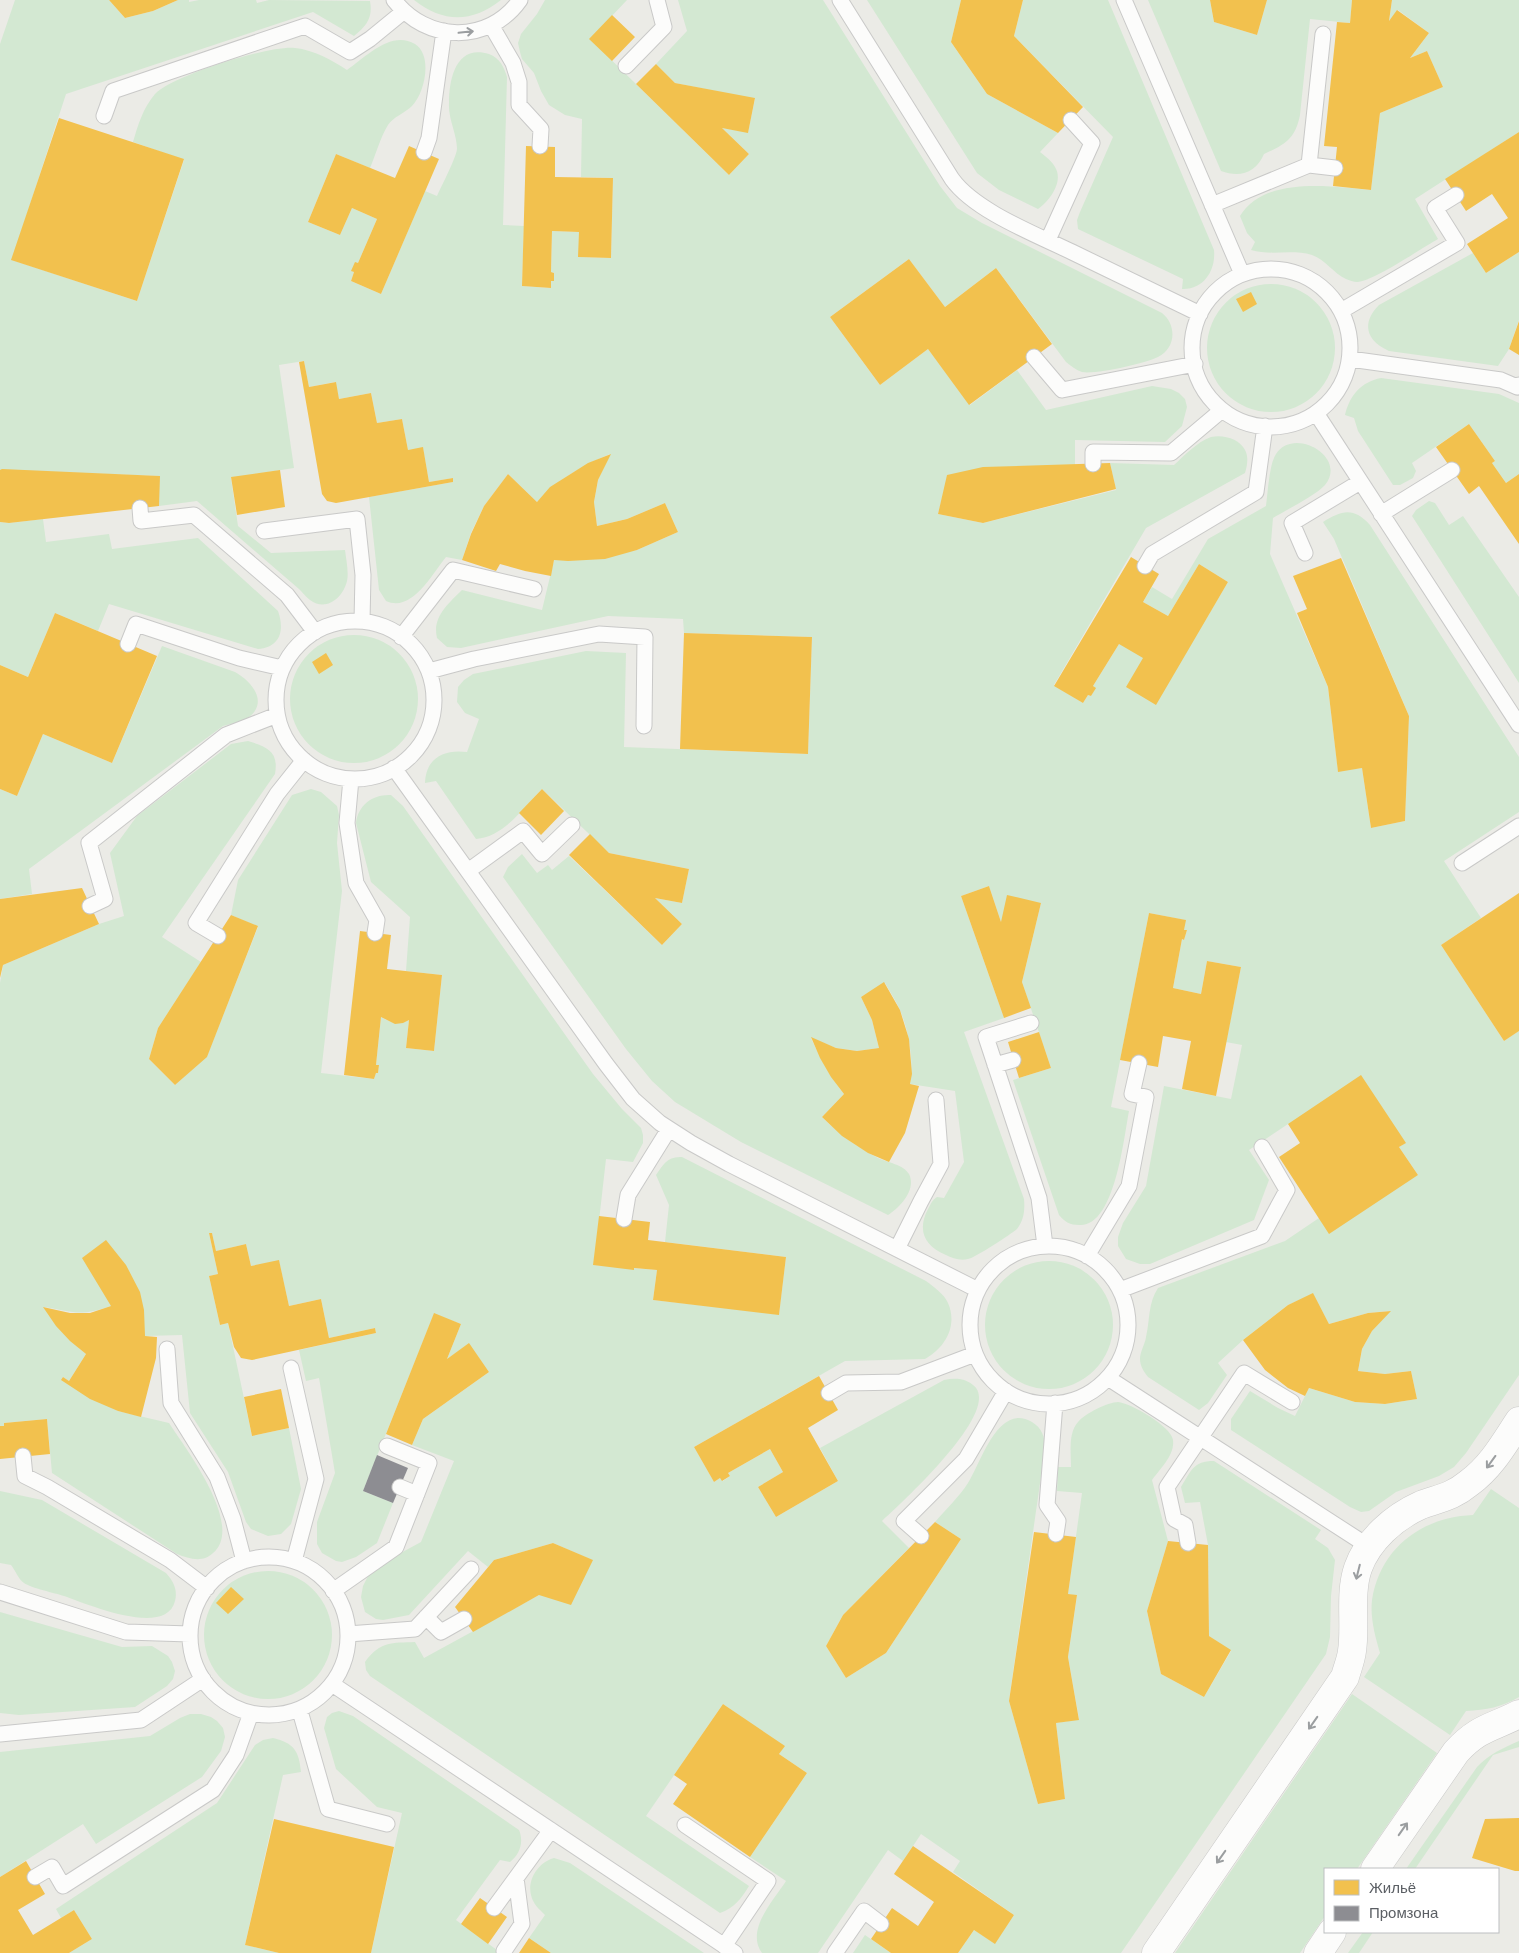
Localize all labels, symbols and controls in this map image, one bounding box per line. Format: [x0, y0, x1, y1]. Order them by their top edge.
one-way arrow [458, 27, 474, 37]
one-way arrow [1486, 1454, 1496, 1468]
one-way arrow [1353, 1564, 1362, 1580]
one-way arrow [1308, 1716, 1318, 1730]
one-way arrow [1398, 1822, 1408, 1836]
one-way arrow [1216, 1850, 1226, 1864]
legend [1324, 1868, 1499, 1933]
text: Жильё [1369, 1878, 1416, 1898]
text: Промзона [1369, 1903, 1439, 1923]

